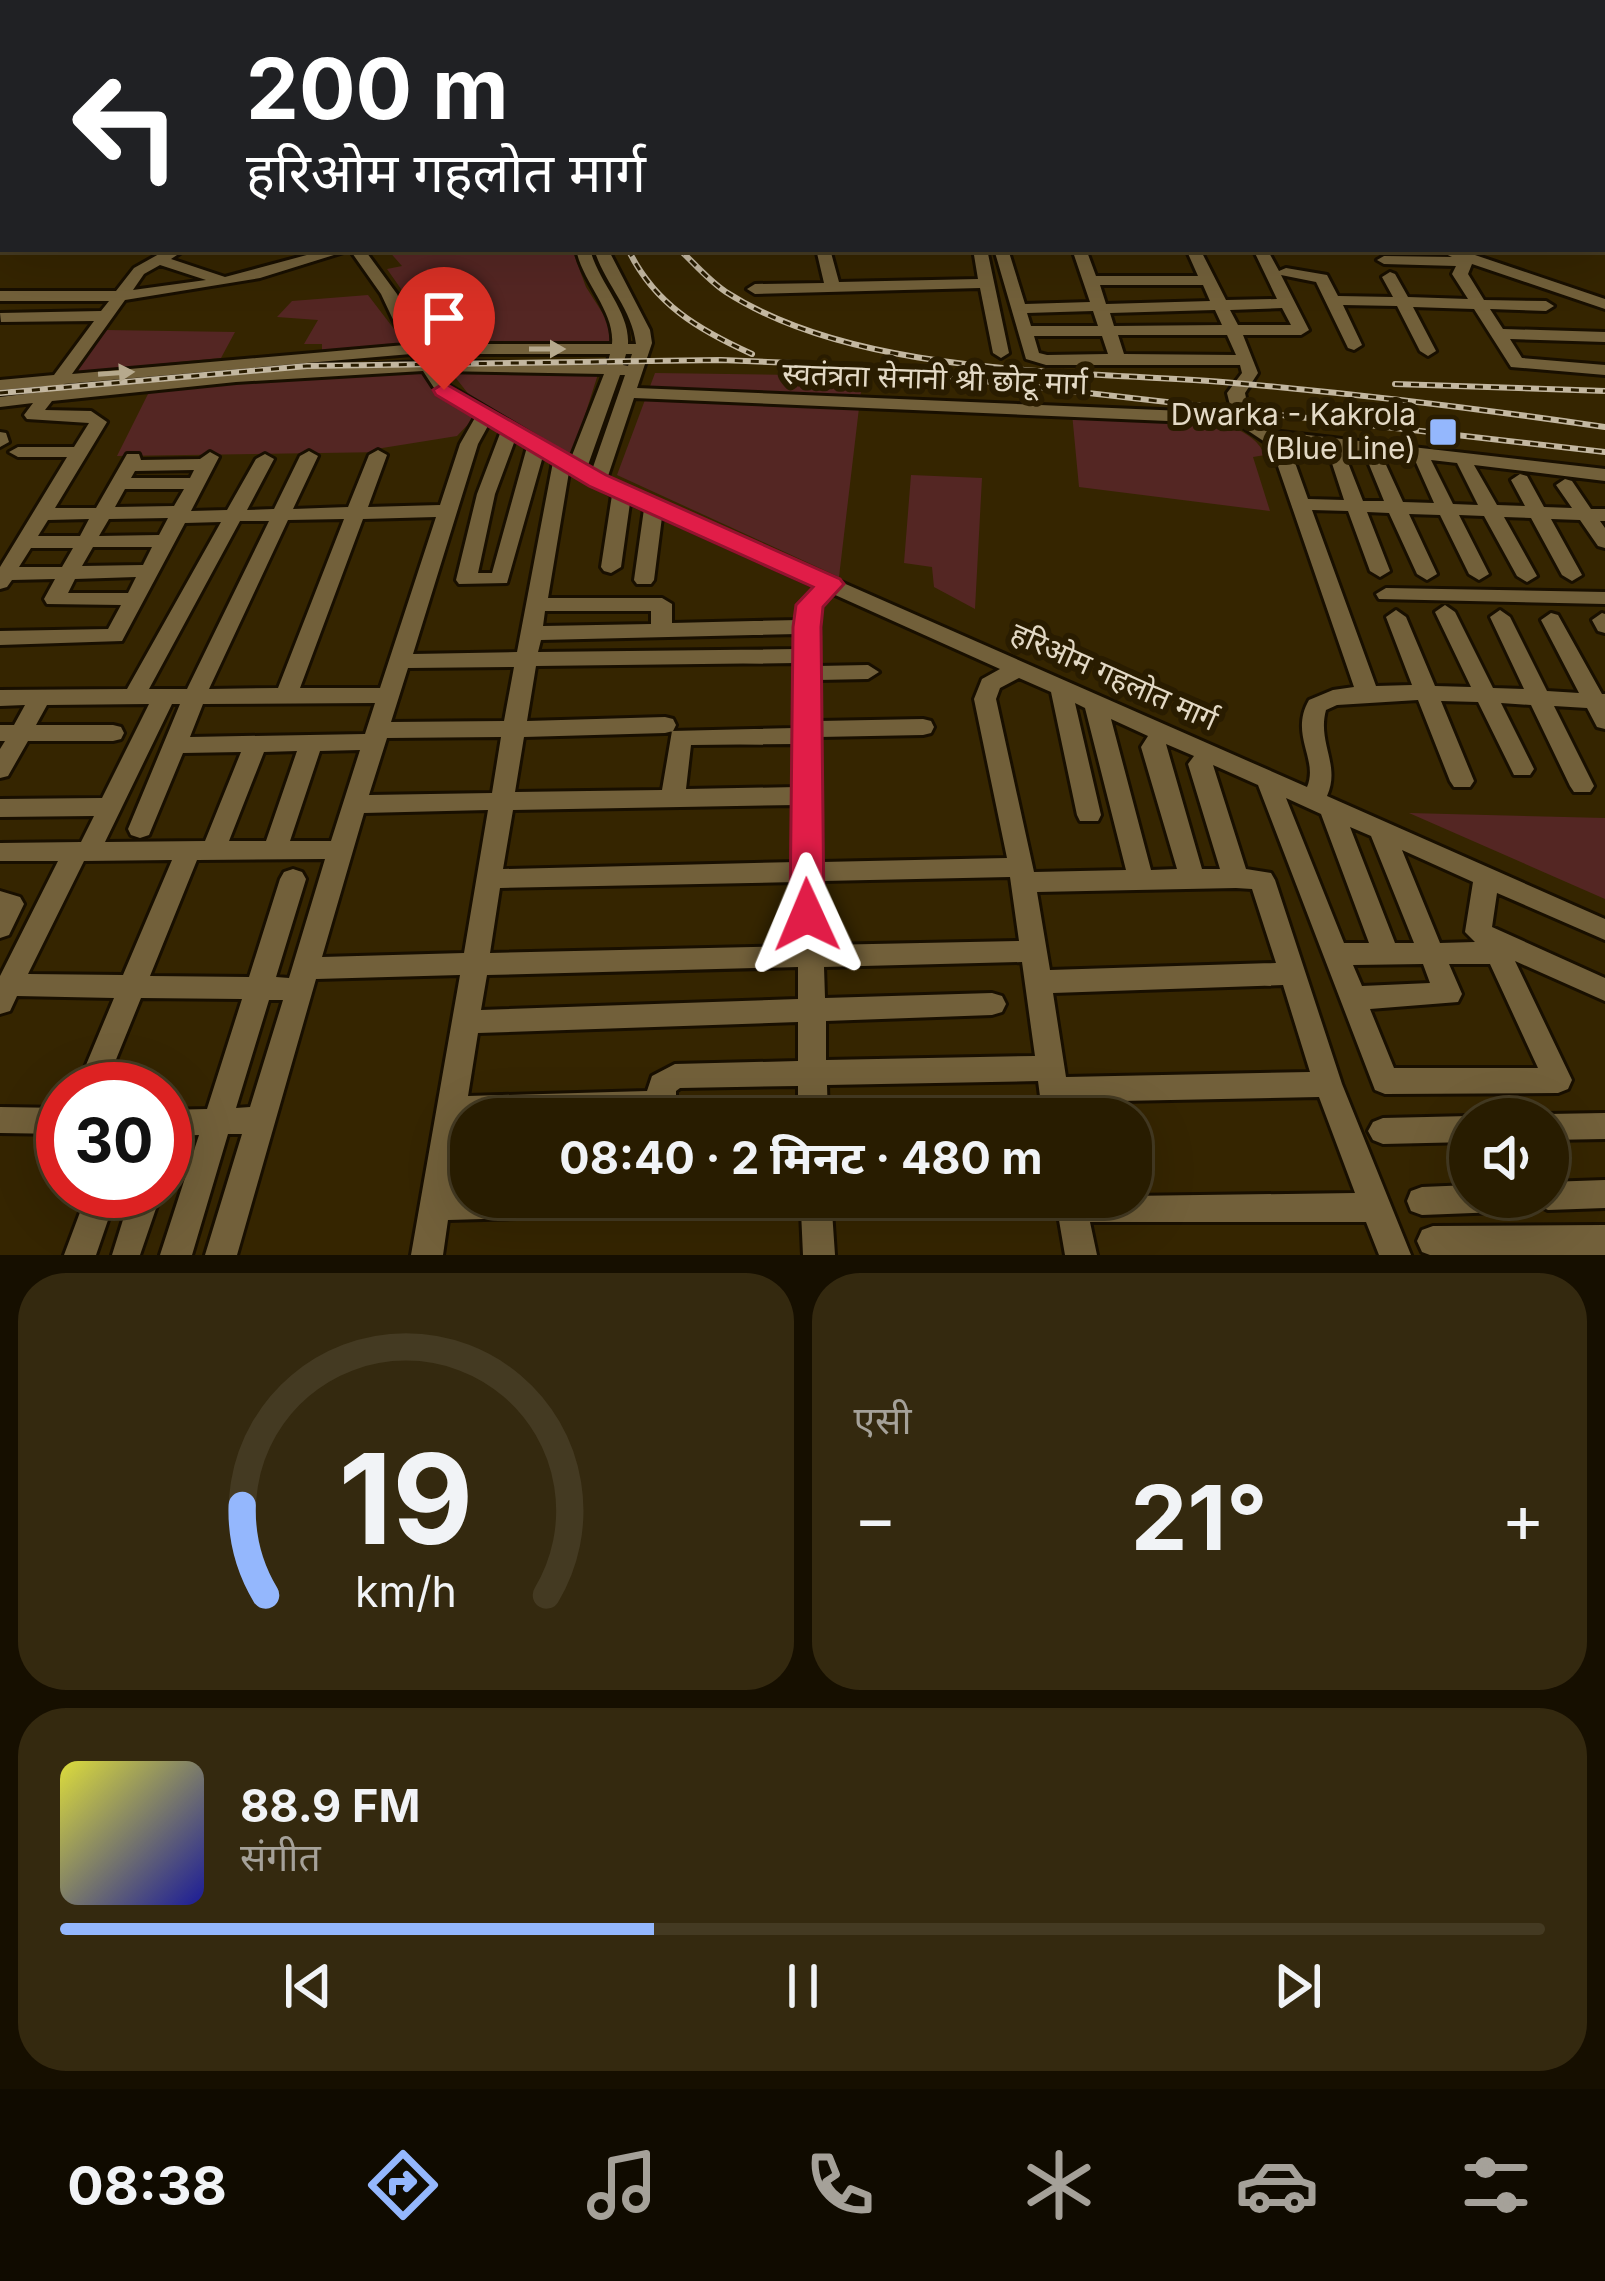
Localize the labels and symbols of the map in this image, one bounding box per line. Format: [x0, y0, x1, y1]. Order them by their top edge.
pin [393, 267, 495, 390]
one-way arrow [529, 339, 567, 359]
street label: स्वतंत्रता सेनानी श्री छोटू मार्ग [782, 355, 1089, 403]
one-way arrow [98, 363, 135, 382]
place label: Dwarka - Kakrola (Blue Line) [1171, 396, 1416, 466]
marker: Dwarka - Kakrola (Blue Line) [1427, 416, 1459, 448]
street label: हरिओम गहलोत मार्ग [1006, 614, 1224, 738]
position arrow [744, 852, 870, 978]
speed limit sign: 30 [36, 1062, 192, 1218]

